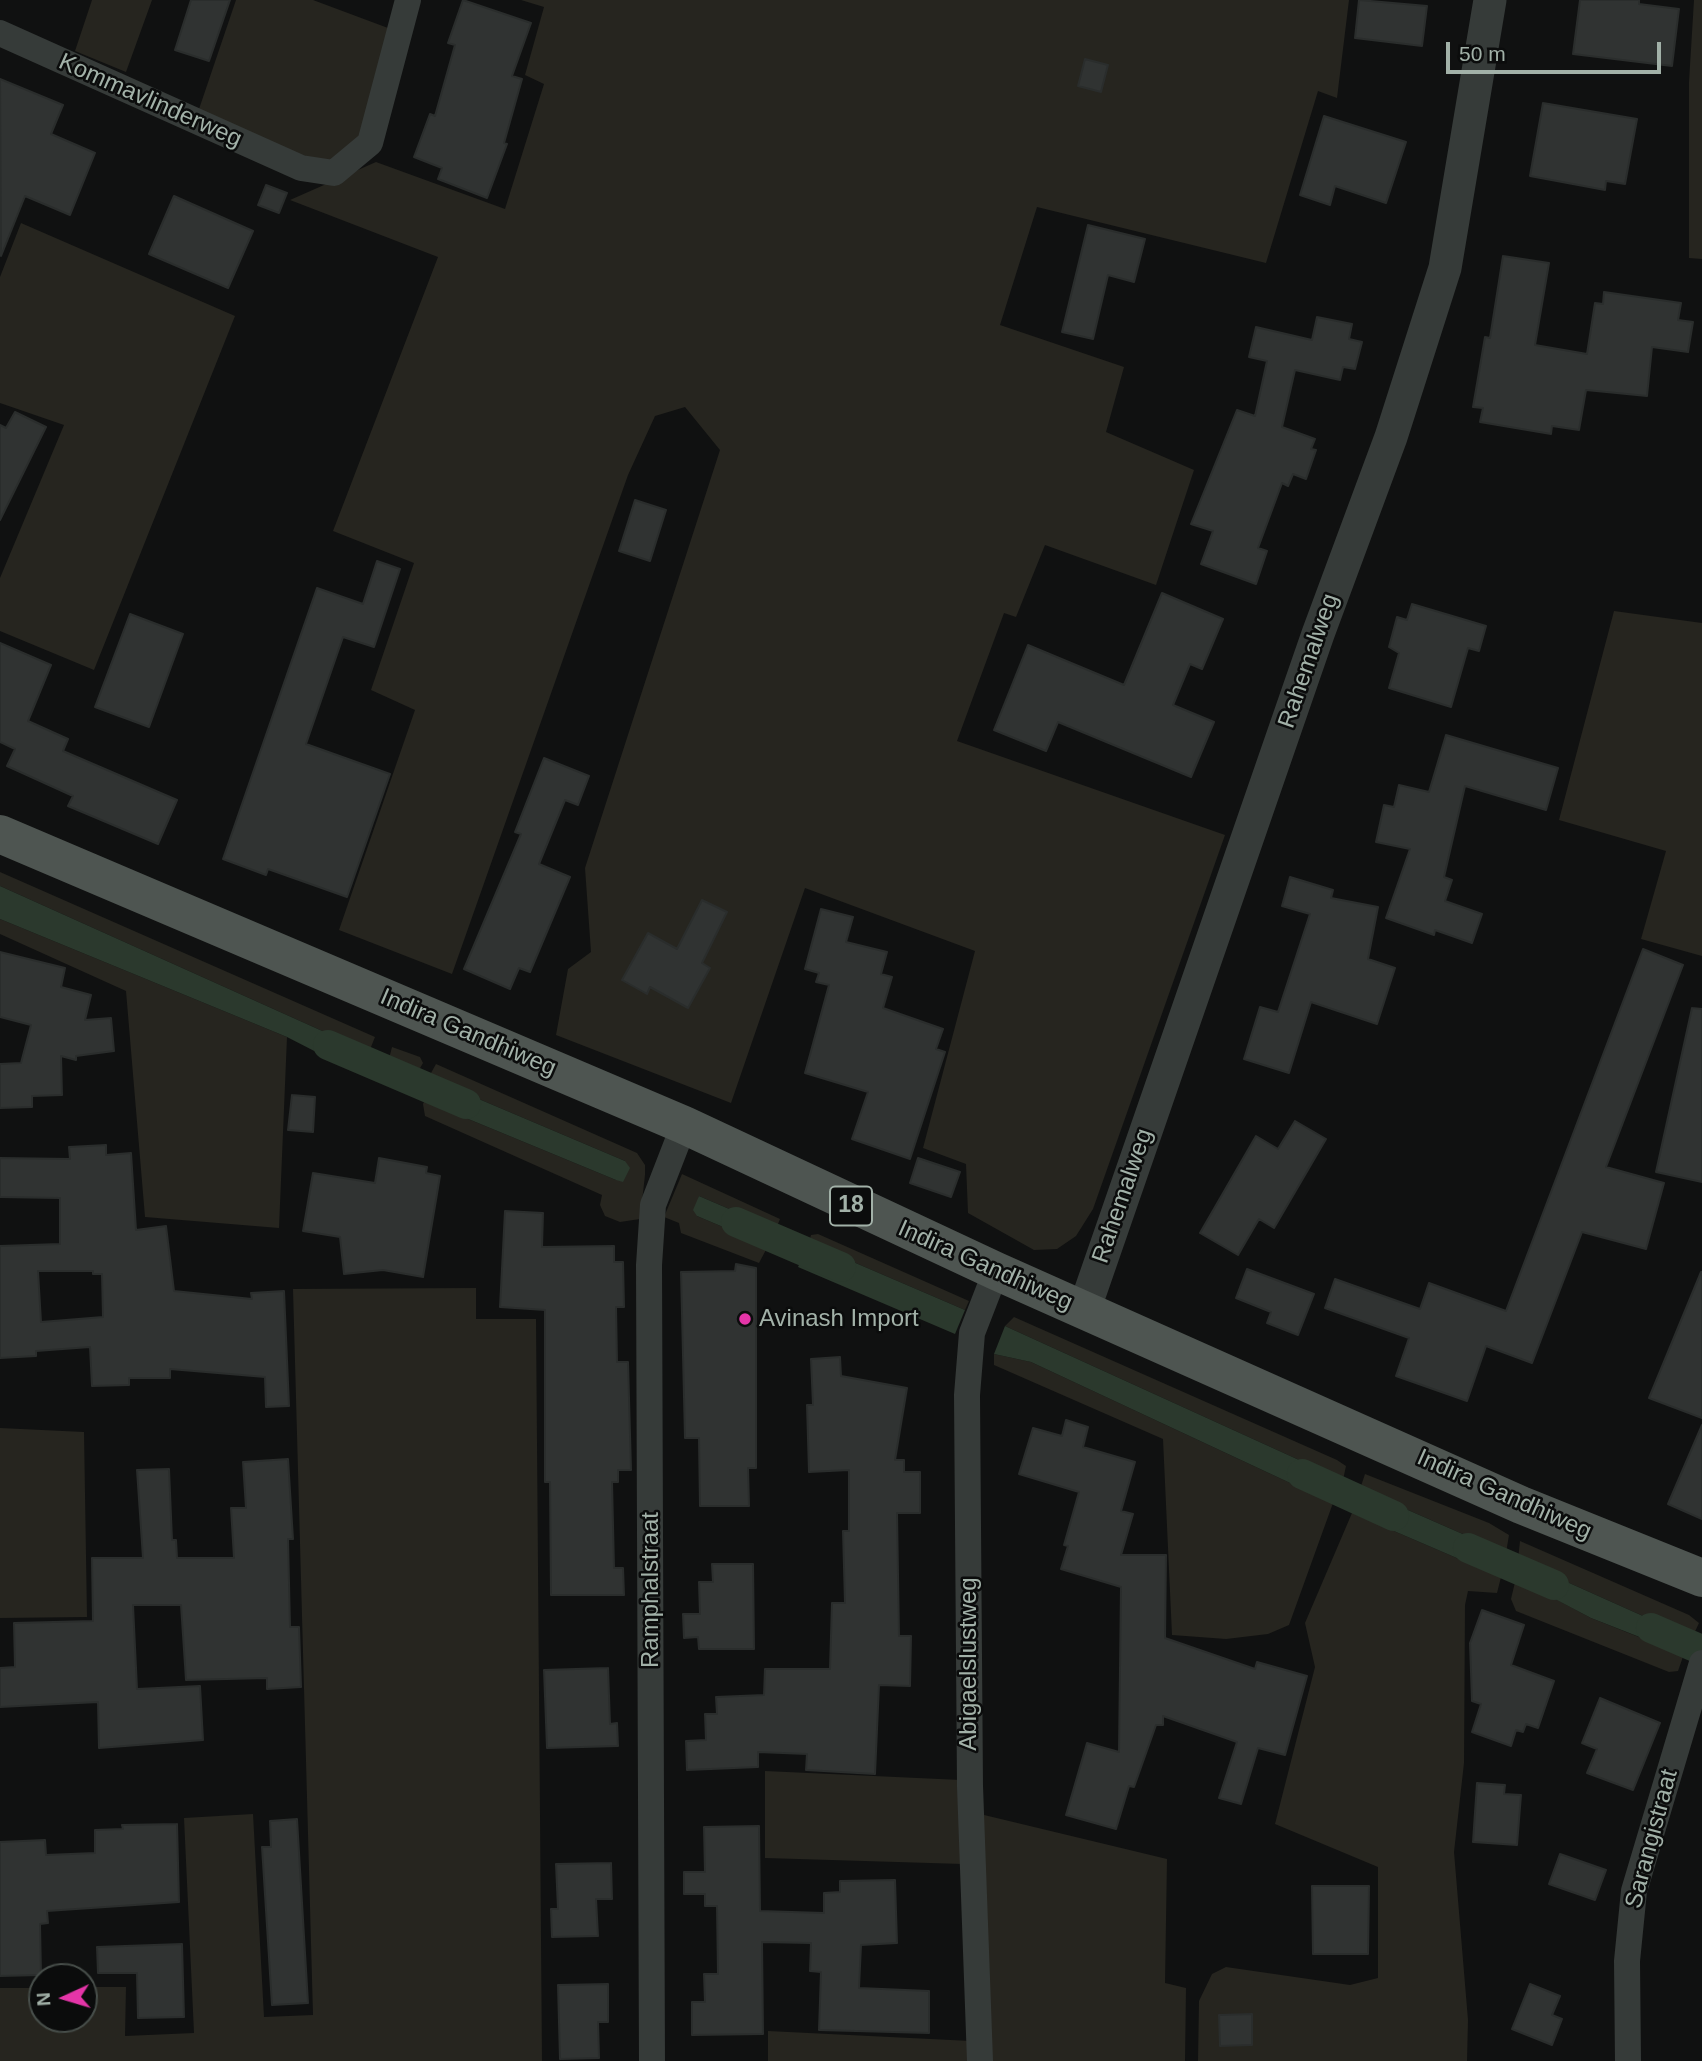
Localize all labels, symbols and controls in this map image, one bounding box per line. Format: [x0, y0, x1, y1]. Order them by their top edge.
scale bar [1450, 28, 1665, 72]
text: 50 m [1459, 42, 1506, 65]
street label: Kommavlinderweg [54, 48, 246, 154]
street label: Rahemalweg [1273, 590, 1345, 732]
street label: Indira Gandhiweg [376, 983, 560, 1083]
street label: Rahemalweg [1087, 1125, 1159, 1267]
road number: 18 [830, 1186, 872, 1226]
street label: Indira Gandhiweg [893, 1215, 1077, 1317]
place label: Avinash Import [759, 1305, 919, 1333]
marker: Avinash Import [737, 1311, 753, 1327]
street label: Indira Gandhiweg [1412, 1444, 1596, 1546]
street label: Ramphalstraat [637, 1512, 665, 1668]
street label: Abigaelslustweg [955, 1577, 983, 1751]
street label: Sarangistraat [1620, 1766, 1684, 1912]
north arrow [28, 1963, 98, 2033]
text: N [33, 1992, 55, 2007]

